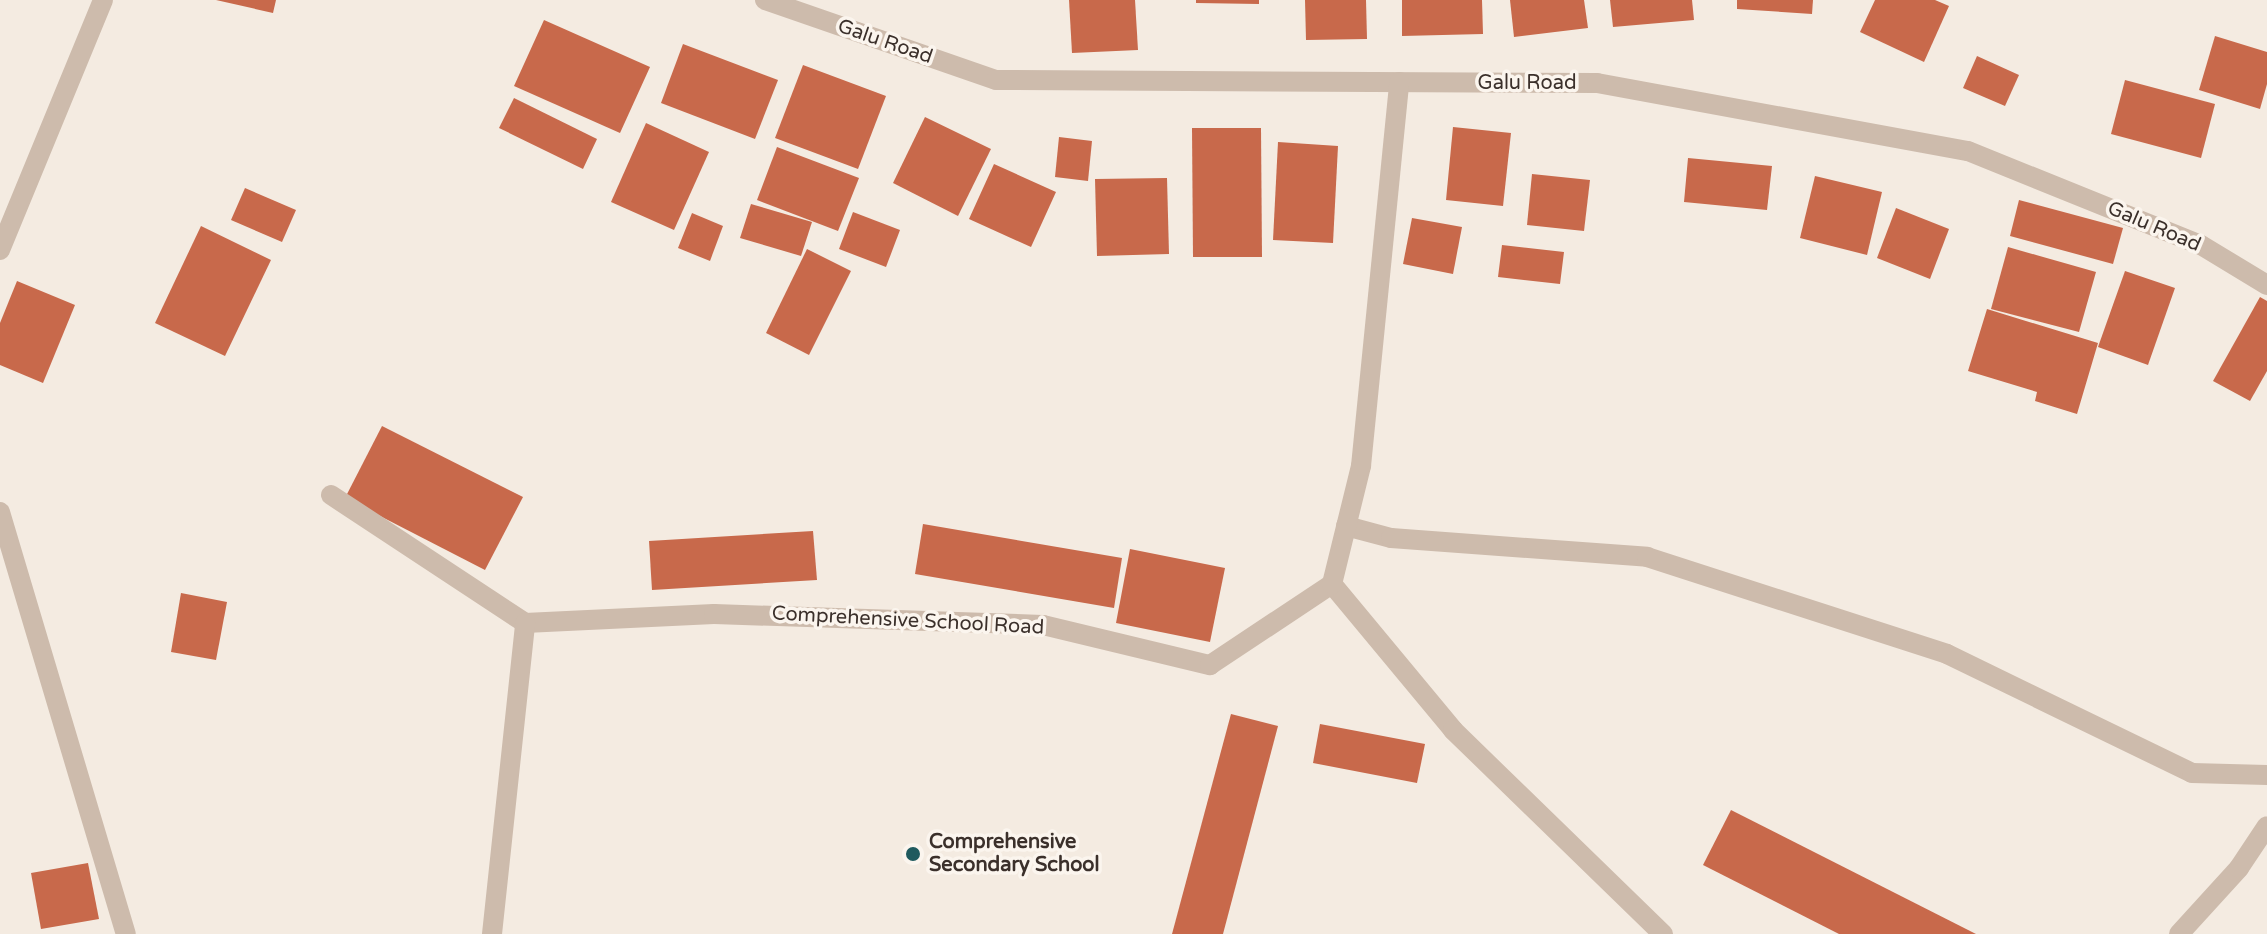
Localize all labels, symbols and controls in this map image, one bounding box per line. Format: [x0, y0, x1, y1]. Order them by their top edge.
street label: Galu Road [834, 15, 936, 69]
street label: Galu Road [1478, 71, 1576, 95]
street label: Galu Road [2104, 197, 2204, 257]
street label: Comprehensive School Road [771, 602, 1045, 640]
place label: Comprehensive Secondary School [929, 830, 1099, 877]
marker: Comprehensive Secondary School [904, 845, 922, 863]

